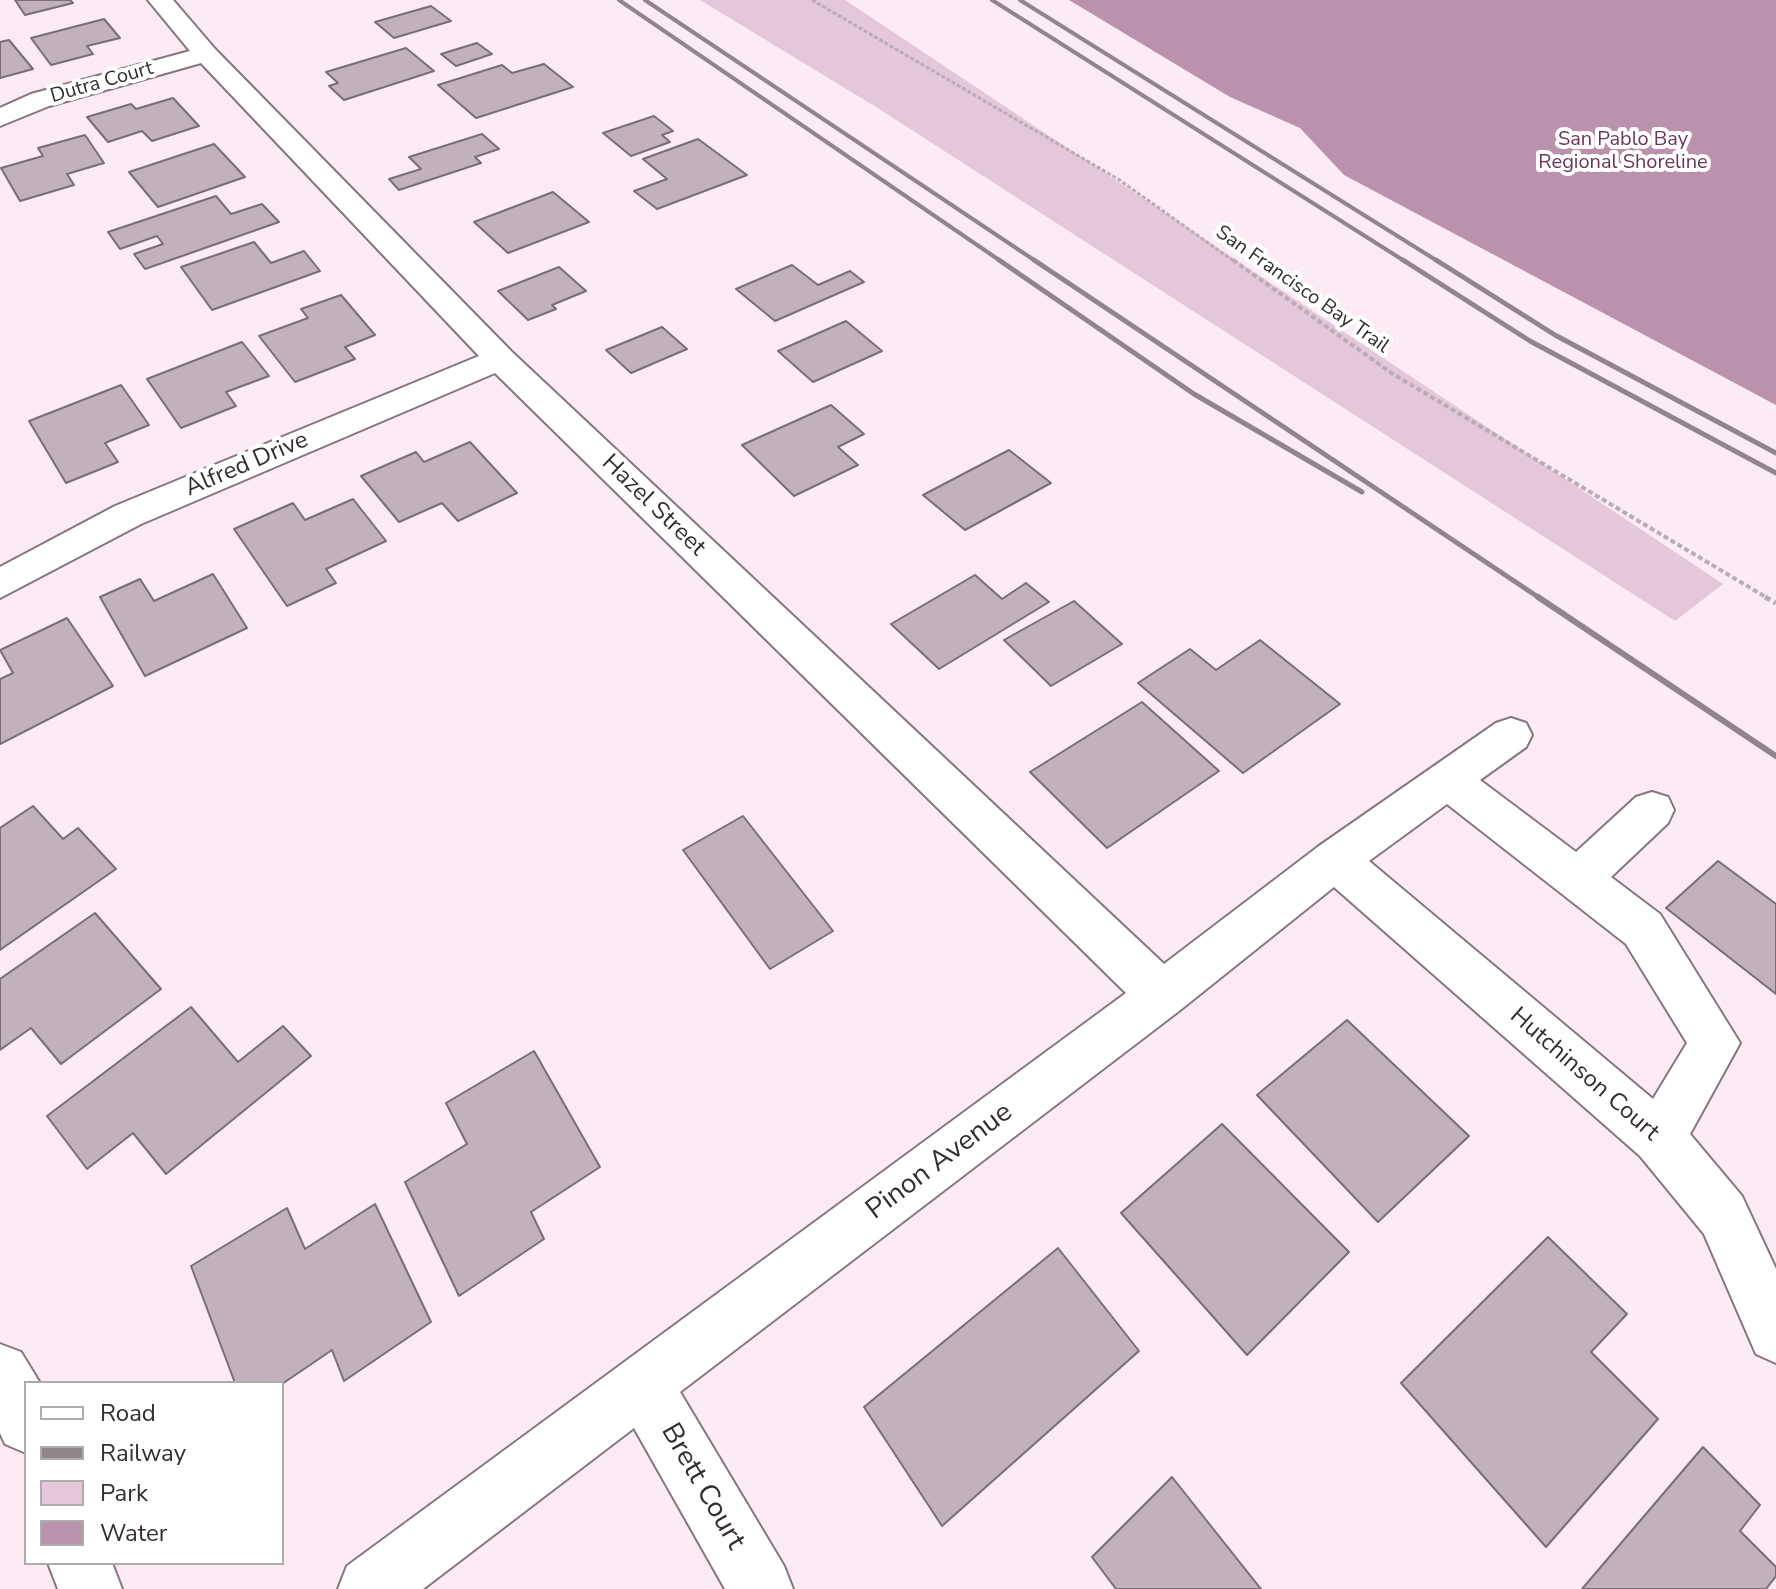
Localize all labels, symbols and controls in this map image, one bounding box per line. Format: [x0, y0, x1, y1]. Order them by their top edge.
street label: Dutra Court [48, 57, 156, 109]
park label: San Pablo Bay Regional Shoreline [1538, 128, 1708, 175]
street label: San Francisco Bay Trail [1211, 221, 1393, 359]
street label: Alfred Drive [181, 426, 313, 504]
street label: Hazel Street [595, 449, 711, 563]
street label: Hutchinson Court [1503, 1002, 1665, 1148]
street label: Pinon Avenue [860, 1096, 1020, 1228]
legend [24, 1381, 284, 1565]
text: Road [100, 1397, 156, 1429]
street label: Brett Court [653, 1418, 751, 1556]
text: Railway [100, 1437, 186, 1469]
text: Park [100, 1477, 148, 1509]
text: Water [100, 1517, 167, 1549]

